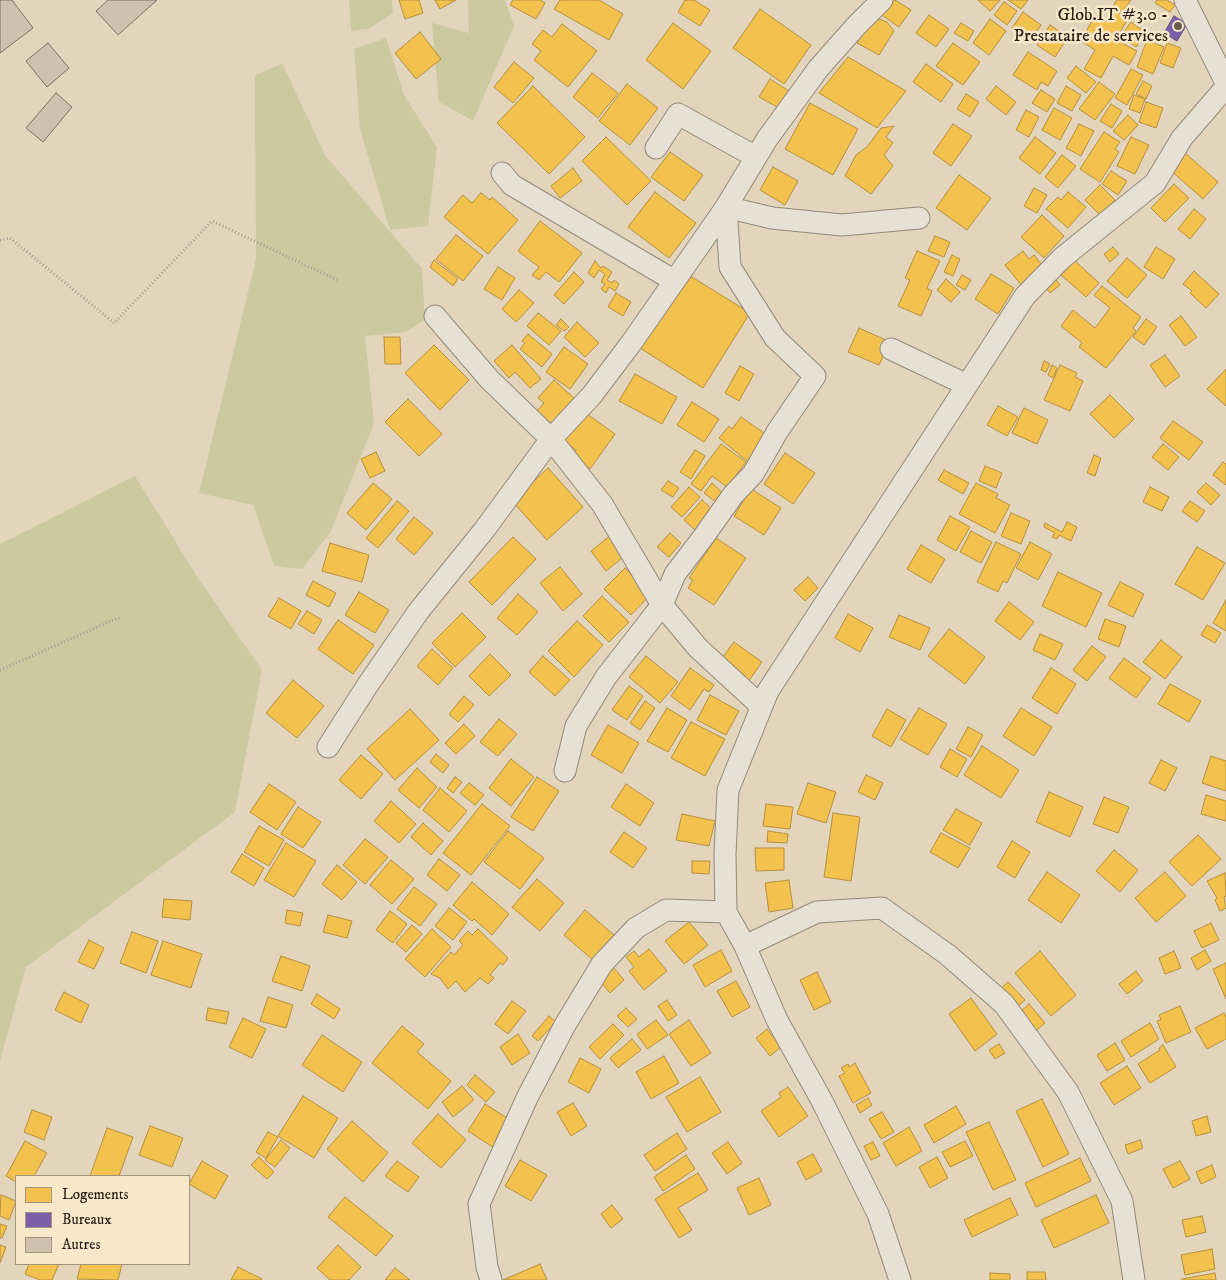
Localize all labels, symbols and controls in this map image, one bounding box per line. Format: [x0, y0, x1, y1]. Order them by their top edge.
place label: Glob.IT #3.0 - Prestataire de services [1013, 5, 1168, 48]
marker: Glob.IT #3.0 - Prestataire de services [1172, 20, 1184, 32]
legend [15, 1175, 190, 1265]
text: Logements [62, 1185, 129, 1204]
text: Bureaux [62, 1210, 112, 1229]
text: Autres [62, 1235, 100, 1254]

